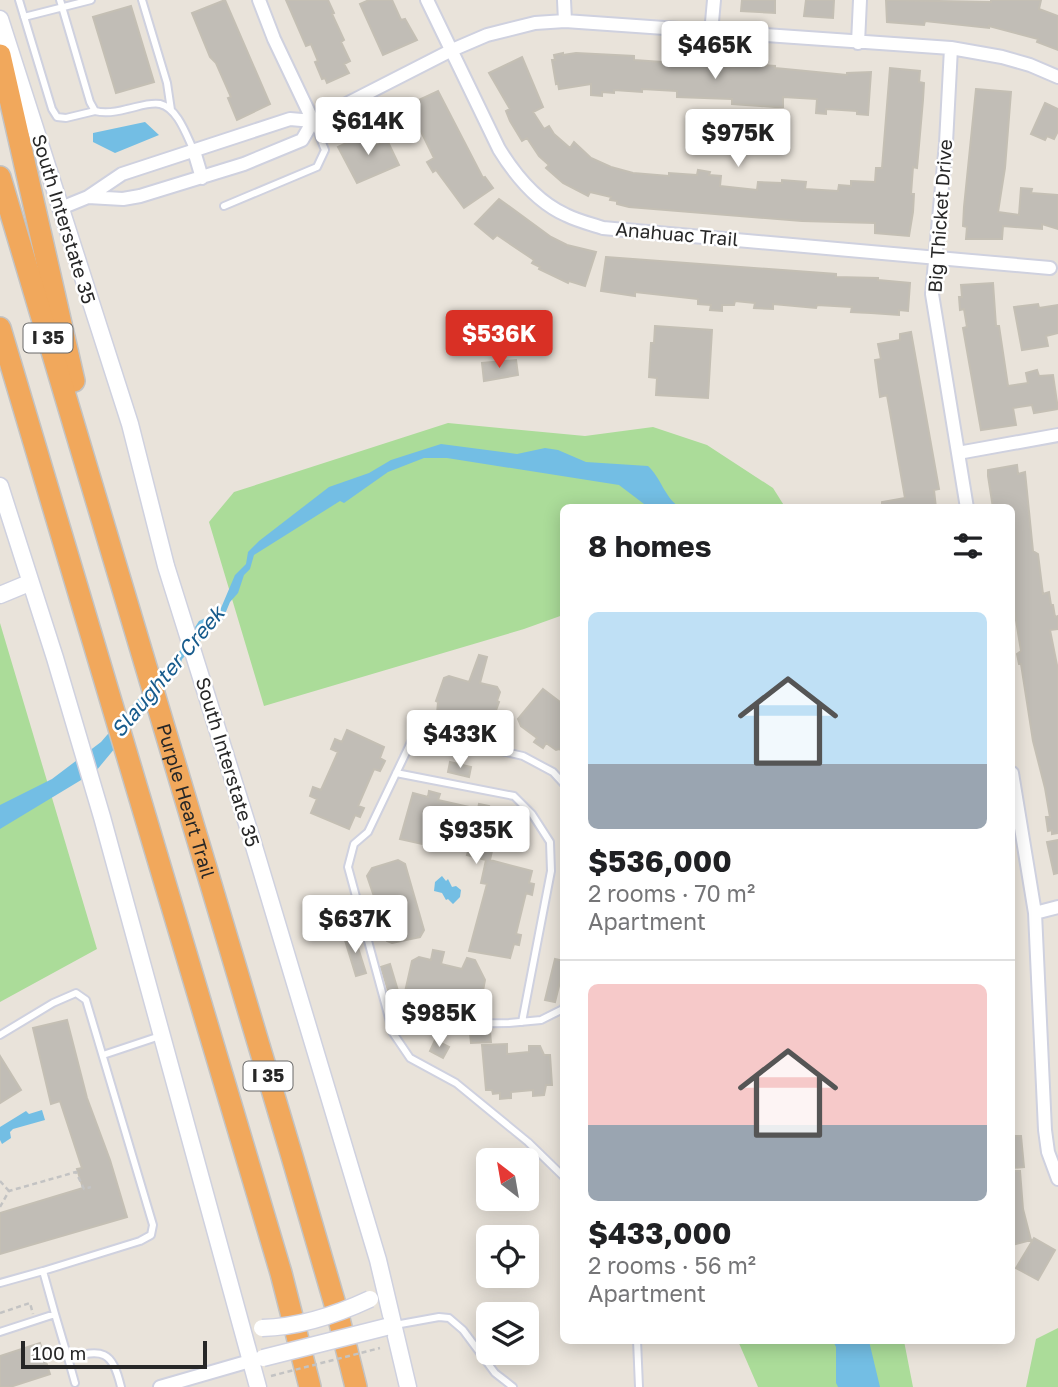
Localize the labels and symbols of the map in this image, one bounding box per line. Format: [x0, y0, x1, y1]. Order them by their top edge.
pin: $465K [666, 22, 764, 81]
pin: $614K [319, 97, 417, 157]
pin: $975K [689, 110, 787, 169]
street label: South Interstate 35 [28, 131, 101, 307]
street label: Big Thicket Drive [923, 138, 956, 294]
street label: Anahuac Trail [615, 217, 739, 250]
pin: $536K [450, 310, 548, 370]
road number: I 35 [23, 324, 72, 352]
water label: Slaughter Creek [105, 599, 231, 742]
street label: South Interstate 35 [192, 674, 265, 850]
pin: $433K [411, 710, 509, 770]
street label: Purple Heart Trail [153, 721, 220, 881]
pin: $935K [427, 806, 525, 866]
pin: $637K [306, 895, 404, 955]
pin: $985K [390, 990, 488, 1049]
road number: I 35 [244, 1062, 292, 1091]
north arrow [476, 1148, 539, 1211]
scale bar [21, 1338, 206, 1370]

